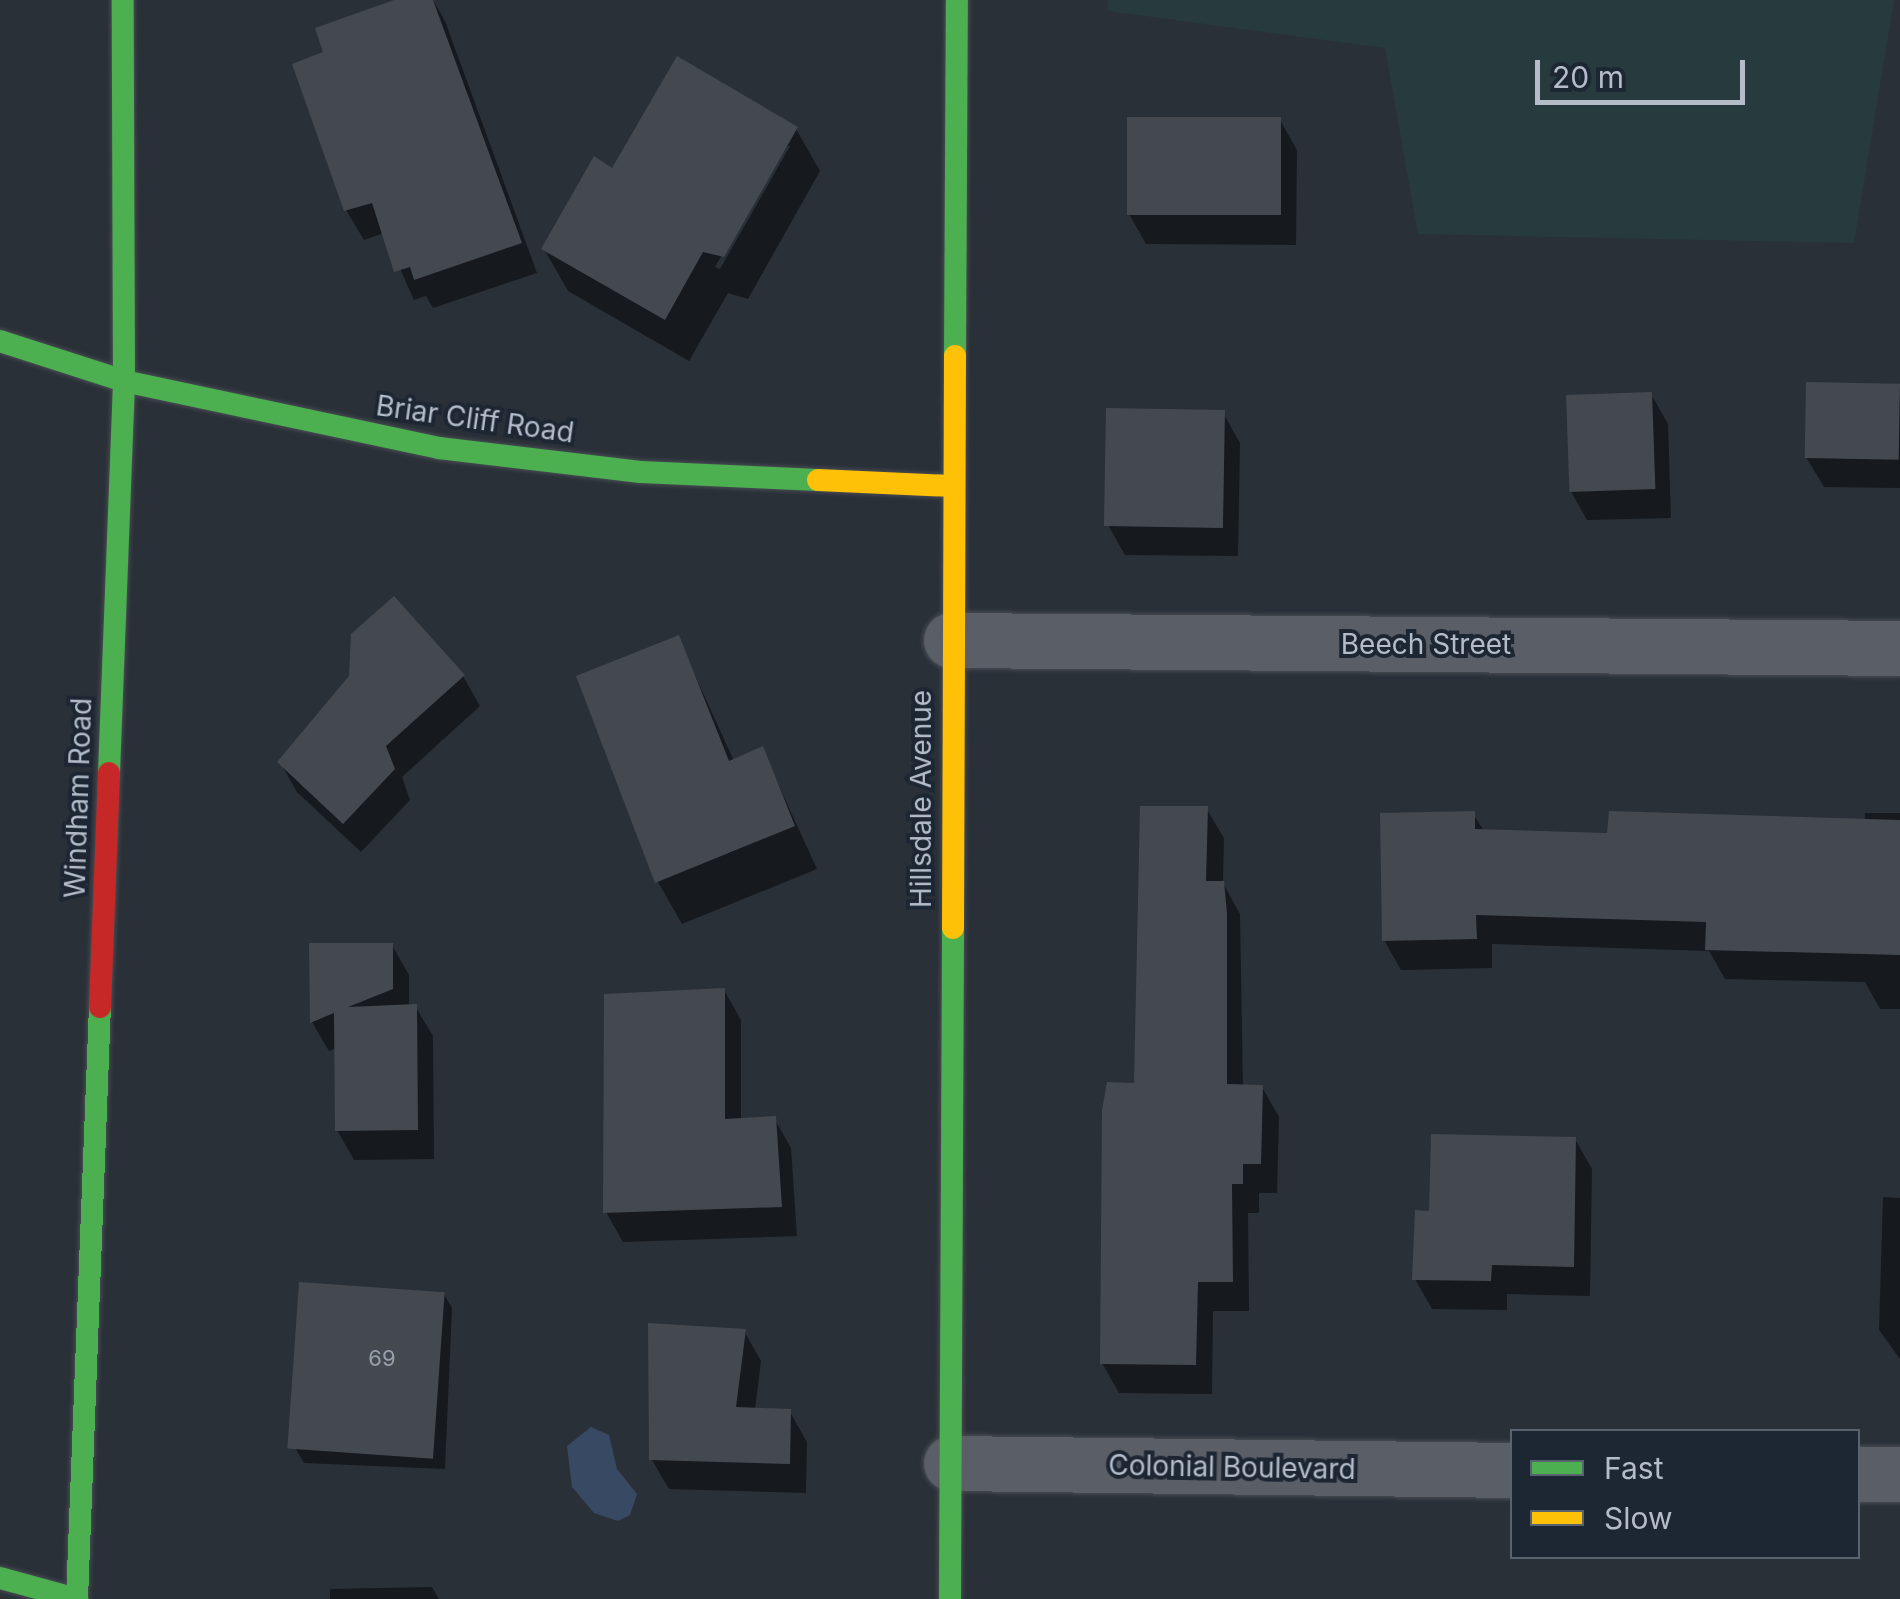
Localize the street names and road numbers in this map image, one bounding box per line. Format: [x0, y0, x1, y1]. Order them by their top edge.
street label: Briar Cliff Road [374, 388, 576, 450]
street label: Beech Street [1341, 627, 1511, 661]
street label: Hillsdale Avenue [904, 690, 938, 908]
street label: Windham Road [58, 697, 98, 899]
street label: Colonial Boulevard [1108, 1448, 1356, 1486]

